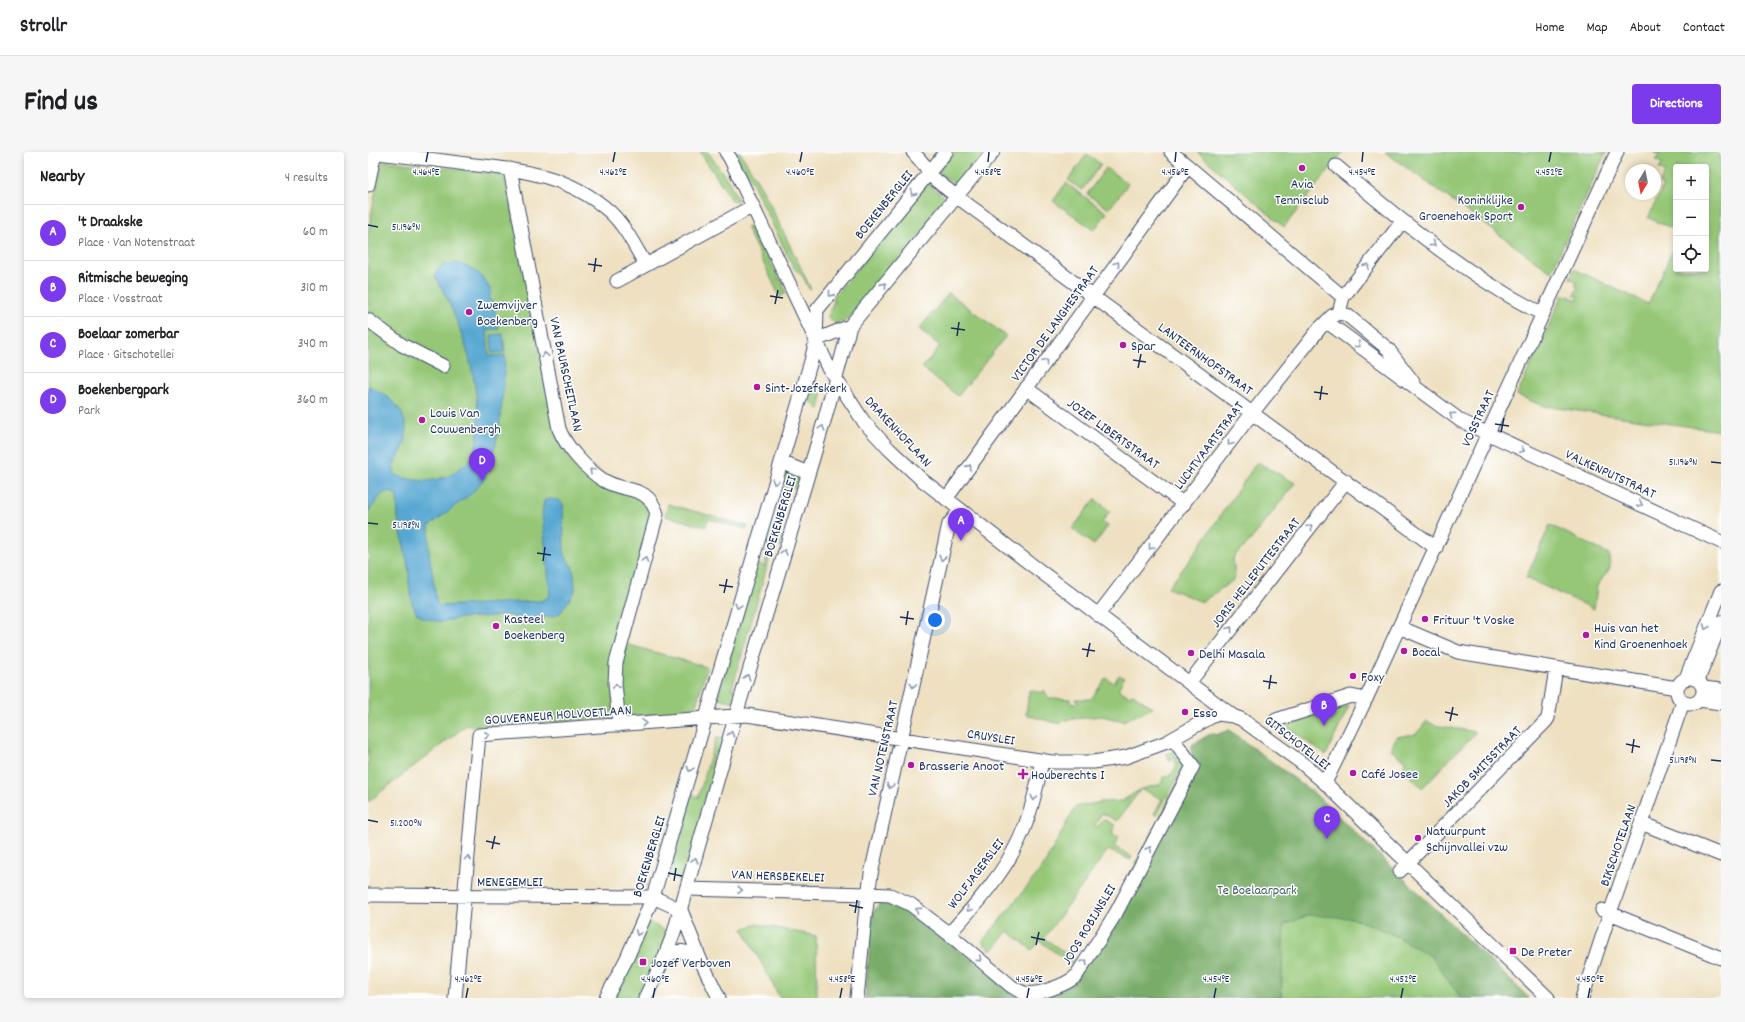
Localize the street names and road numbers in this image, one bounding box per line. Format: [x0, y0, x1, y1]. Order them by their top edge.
street label: BOEKENBERGLEI [850, 166, 919, 244]
street label: VICTOR DE LANGHESTRAAT [1007, 262, 1105, 386]
street label: VAN BAURSCHEITLAAN [543, 315, 587, 434]
street label: LANTEERNHOFSTRAAT [1153, 318, 1257, 401]
street label: VOSSTRAAT [1457, 387, 1501, 450]
street label: DRAKENHOFLAAN [859, 392, 936, 472]
street label: JOZEF LIBERTSTRAAT [1062, 394, 1164, 475]
street label: LUCHTVAARTSTRAAT [1170, 398, 1250, 495]
street label: VALKENPUTSTRAAT [1562, 445, 1659, 505]
street label: BOEKENBERGLEI [759, 473, 803, 560]
street label: JORIS HELLEPUTTESTRAAT [1207, 514, 1306, 633]
street label: VAN NOTENSTRAAT [863, 698, 905, 798]
street label: GOUVERNEUR HOLVOETLAAN [484, 701, 632, 731]
street label: GITSCHOTELLEI [1259, 711, 1335, 776]
street label: JAKOB SMITSSTRAAT [1438, 722, 1527, 813]
street label: CRUYSLEI [965, 724, 1017, 752]
street label: BIKSCHOTELAAN [1595, 802, 1642, 889]
street label: BOEKENBERGLEI [628, 813, 672, 900]
street label: WOLFJAGERSLEI [943, 834, 1010, 914]
street label: VAN HERSBEKELEI [731, 865, 826, 889]
street label: MENEGEMLEI [477, 873, 544, 893]
street label: JOOS ROBIJNSLEI [1058, 880, 1122, 969]

